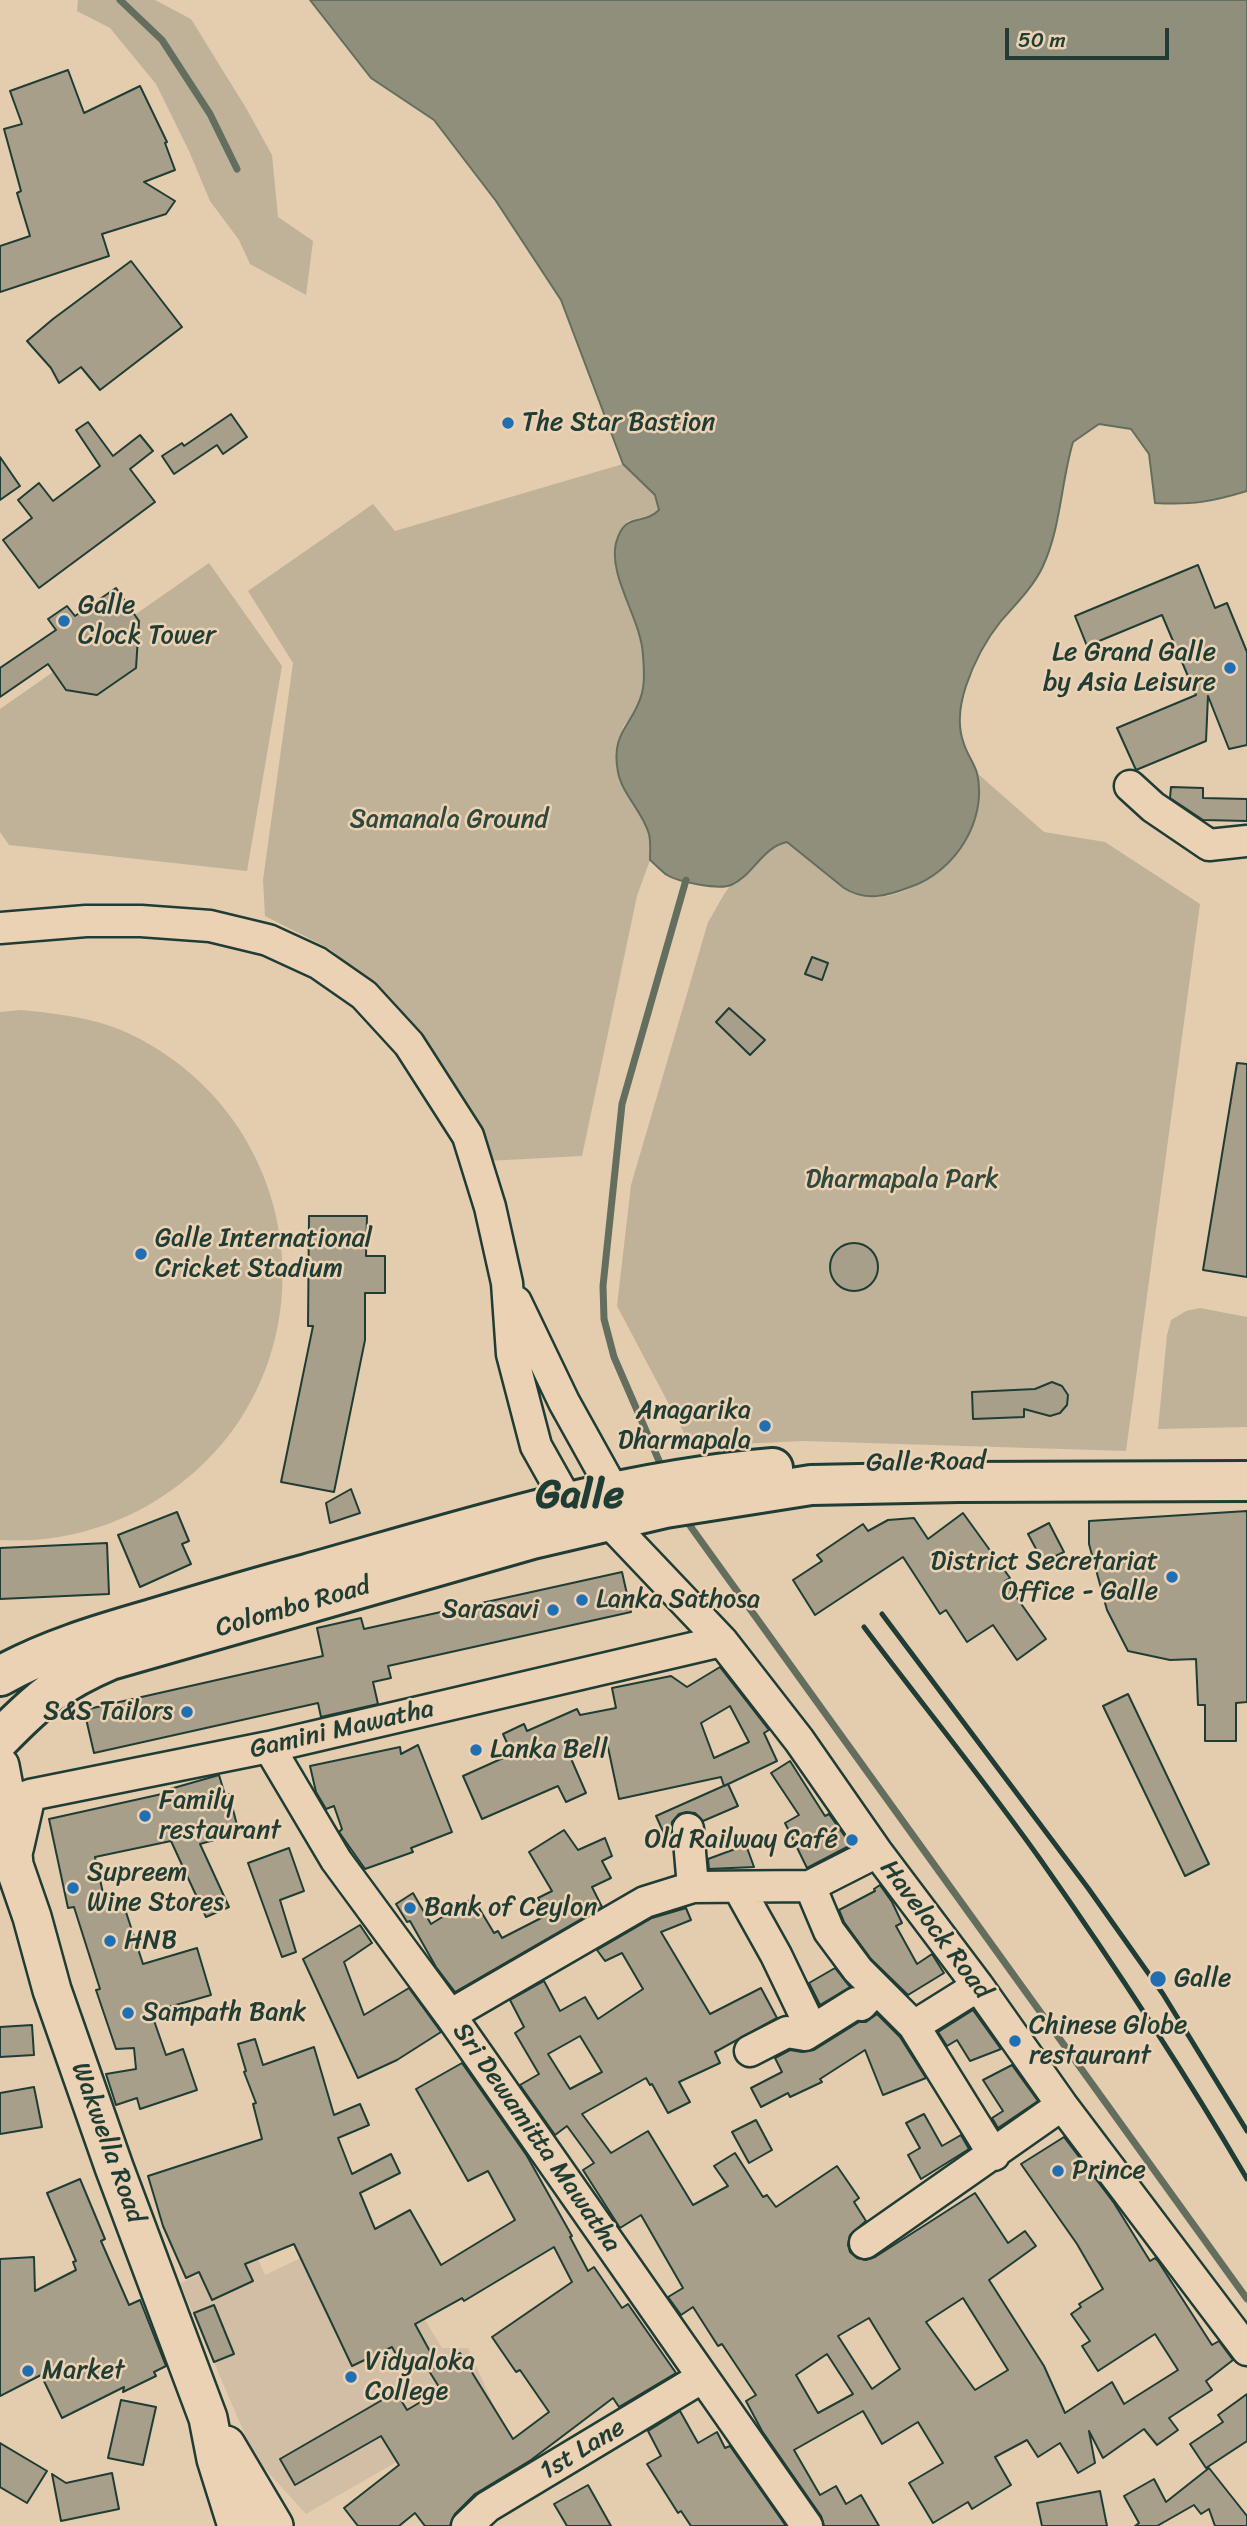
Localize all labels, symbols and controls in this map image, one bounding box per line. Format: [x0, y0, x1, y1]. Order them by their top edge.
scale bar [1009, 14, 1174, 58]
text: 50 m [1018, 21, 1066, 59]
place label: The Star Bastion [522, 407, 715, 439]
marker: The Star Bastion [500, 415, 516, 431]
place label: Galle Clock Tower [78, 590, 216, 652]
marker: Galle Clock Tower [56, 613, 72, 629]
place label: Le Grand Galle by Asia Leisure [1043, 637, 1216, 698]
marker: Le Grand Galle by Asia Leisure [1222, 660, 1238, 676]
park label: Samanala Ground [350, 804, 548, 836]
park label: Dharmapala Park [805, 1164, 999, 1196]
place label: Galle International Cricket Stadium [155, 1223, 372, 1284]
marker: Galle International Cricket Stadium [133, 1246, 149, 1262]
place label: Anagarika Dharmapala [618, 1395, 751, 1456]
marker: Anagarika Dharmapala [757, 1418, 773, 1434]
street label: Galle Road [866, 1446, 986, 1480]
district label: Galle [536, 1473, 624, 1521]
place label: District Secretariat Office - Galle [931, 1546, 1158, 1608]
marker: District Secretariat Office - Galle [1164, 1569, 1180, 1585]
street label: Colombo Road [212, 1571, 374, 1645]
place label: Lanka Sathosa [596, 1584, 760, 1616]
marker: Lanka Sathosa [574, 1592, 590, 1608]
place label: Sarasavi [442, 1594, 539, 1626]
marker: Sarasavi [545, 1602, 561, 1618]
street label: Gamini Mawatha [247, 1694, 437, 1766]
place label: S&S Tailors [43, 1696, 173, 1728]
marker: S&S Tailors [179, 1704, 195, 1720]
place label: Lanka Bell [490, 1734, 607, 1766]
marker: Lanka Bell [468, 1742, 484, 1758]
place label: Family restaurant [159, 1785, 281, 1846]
marker: Family restaurant [137, 1808, 153, 1824]
place label: Old Railway Café [645, 1824, 838, 1856]
marker: Old Railway Café [844, 1832, 860, 1848]
street label: Havelock Road [872, 1854, 998, 2006]
place label: Supreem Wine Stores [87, 1857, 224, 1918]
marker: Supreem Wine Stores [65, 1880, 81, 1896]
place label: Bank of Ceylon [424, 1892, 597, 1924]
marker: Bank of Ceylon [402, 1900, 418, 1916]
place label: HNB [124, 1925, 177, 1957]
marker: HNB [102, 1933, 118, 1949]
place label: Galle [1174, 1963, 1231, 1995]
marker: Galle [1148, 1969, 1168, 1989]
place label: Sampath Bank [142, 1997, 306, 2029]
marker: Sampath Bank [120, 2005, 136, 2021]
place label: Chinese Globe restaurant [1029, 2010, 1187, 2072]
street label: Sri Dewamitta Mawatha [445, 2017, 627, 2259]
marker: Chinese Globe restaurant [1007, 2033, 1023, 2049]
street label: Wakwella Road [64, 2058, 150, 2228]
place label: Prince [1072, 2155, 1146, 2187]
marker: Prince [1050, 2163, 1066, 2179]
place label: Vidyaloka College [365, 2346, 475, 2408]
place label: Market [42, 2355, 125, 2387]
marker: Market [20, 2363, 36, 2379]
marker: Vidyaloka College [343, 2369, 359, 2385]
street label: 1st Lane [535, 2413, 631, 2487]

